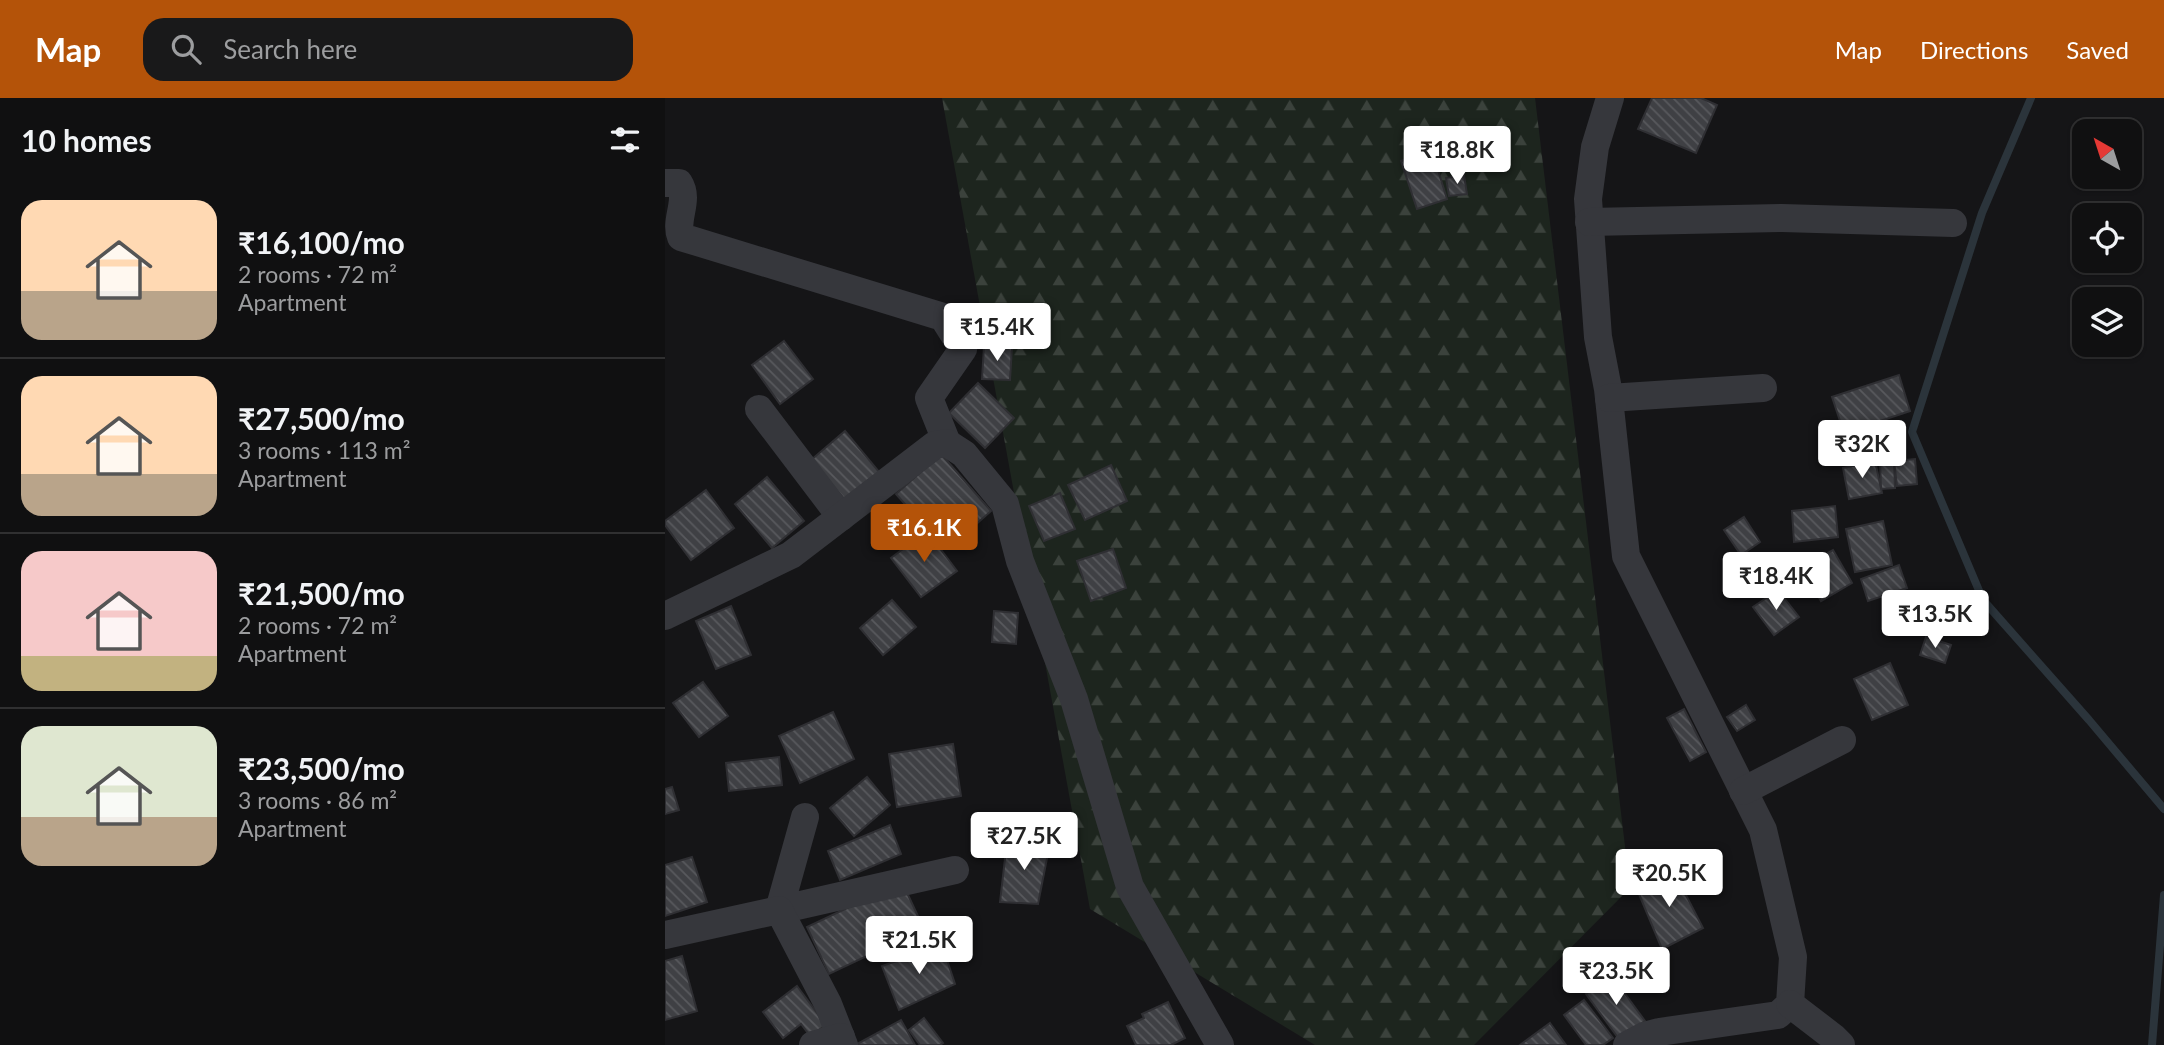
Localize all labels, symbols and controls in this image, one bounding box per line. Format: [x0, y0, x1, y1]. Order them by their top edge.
search box [143, 18, 633, 81]
text: Map [35, 29, 101, 69]
icon: search [167, 30, 205, 68]
text: Search here [223, 33, 357, 65]
text: Map [1835, 35, 1882, 64]
text: Directions [1920, 35, 2028, 64]
text: Saved [2066, 35, 2129, 64]
north arrow [2072, 119, 2142, 189]
map controls [2072, 119, 2142, 357]
icon: filters [606, 121, 644, 159]
text: 10 homes [21, 122, 152, 158]
pin: ₹18.8K [1400, 126, 1514, 186]
text: ₹18.8K [1420, 135, 1494, 163]
button: locate [2072, 203, 2142, 273]
text: ₹16,100/mo [238, 224, 405, 260]
icon: home [77, 228, 161, 312]
text: 2 rooms · 72 m² [238, 260, 397, 288]
button: layers [2072, 287, 2142, 357]
text: Apartment [238, 288, 346, 316]
pin: ₹15.4K [940, 303, 1054, 363]
text: ₹15.4K [960, 312, 1034, 340]
text: ₹27,500/mo [238, 400, 405, 436]
icon: home [77, 404, 161, 488]
pin: ₹32K [1821, 420, 1903, 480]
text: ₹32K [1834, 429, 1890, 457]
text: 3 rooms · 113 m² [238, 436, 410, 464]
text: Apartment [238, 464, 346, 492]
pin: ₹16.1K [867, 504, 981, 564]
text: ₹16.1K [887, 513, 961, 541]
pin: ₹18.4K [1719, 552, 1833, 612]
text: ₹18.4K [1739, 561, 1813, 589]
text: ₹21,500/mo [238, 575, 405, 611]
icon: home [77, 579, 161, 663]
pin: ₹13.5K [1878, 590, 1992, 650]
text: ₹13.5K [1898, 599, 1972, 627]
text: 2 rooms · 72 m² [238, 611, 397, 639]
text: Apartment [238, 639, 346, 667]
text: ₹23,500/mo [238, 750, 405, 786]
icon: home [77, 754, 161, 838]
text: 3 rooms · 86 m² [238, 786, 397, 814]
pin: ₹27.5K [967, 812, 1081, 872]
text: Apartment [238, 814, 346, 842]
text: ₹27.5K [987, 821, 1061, 849]
pin: ₹20.5K [1612, 850, 1726, 909]
text: ₹20.5K [1632, 858, 1706, 886]
pin: ₹21.5K [862, 916, 976, 976]
text: ₹21.5K [882, 925, 956, 953]
pin: ₹23.5K [1559, 948, 1673, 1007]
text: ₹23.5K [1579, 956, 1653, 984]

